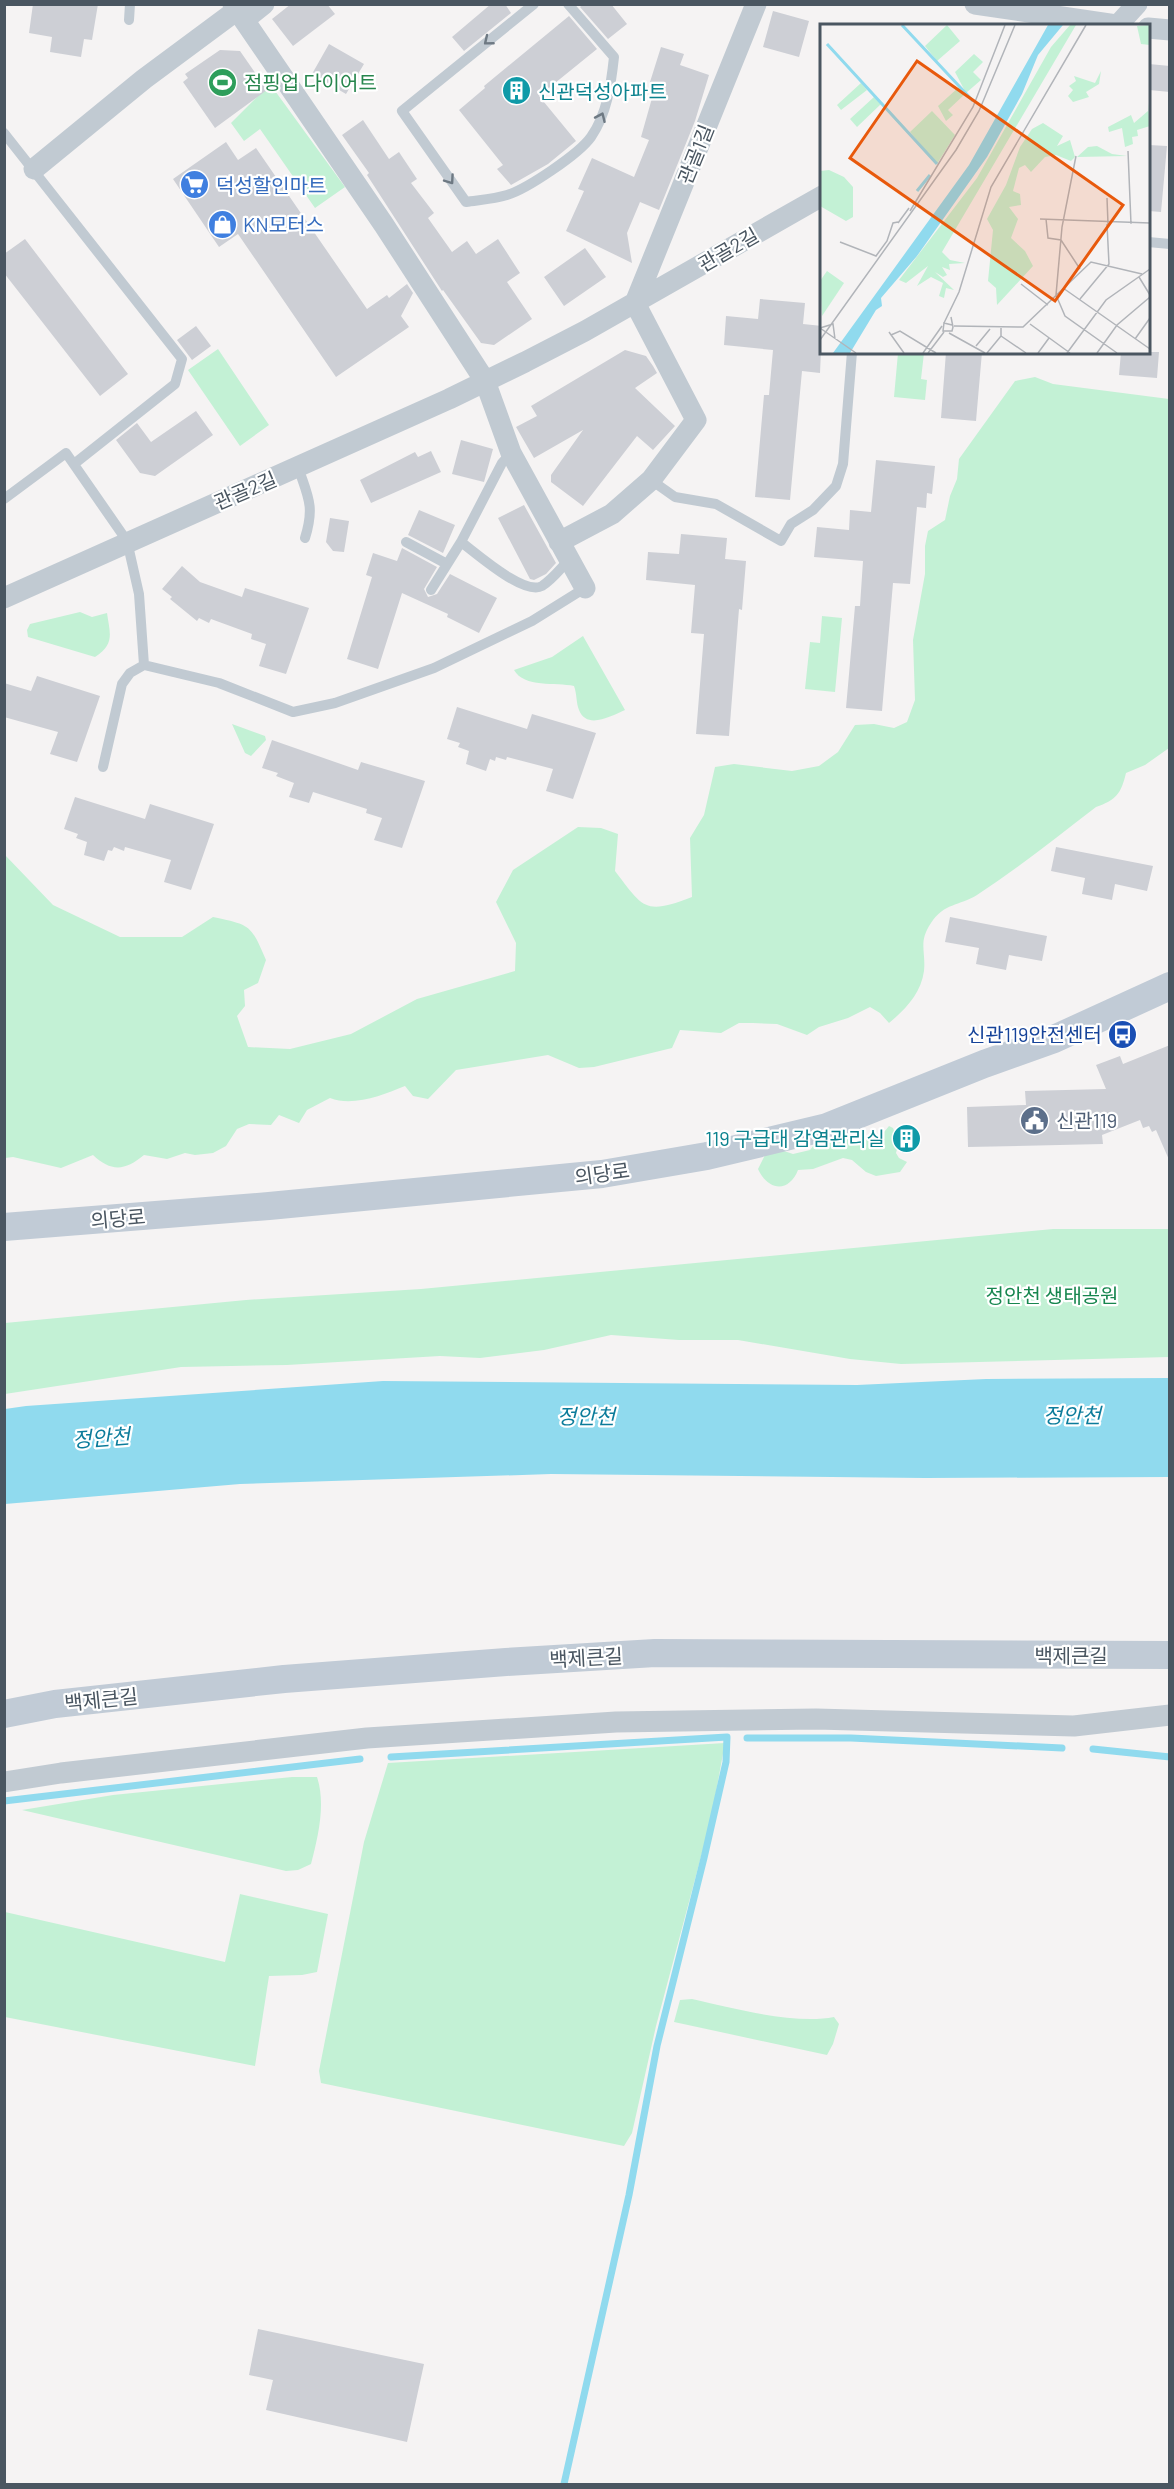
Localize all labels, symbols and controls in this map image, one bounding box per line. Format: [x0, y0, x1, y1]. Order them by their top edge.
inset map [820, 24, 1150, 354]
one-way arrow [484, 34, 495, 45]
sports icon: 점핑업 다이어트 [207, 66, 239, 98]
place label: 점핑업 다이어트 [244, 70, 377, 94]
building icon: 신관덕성아파트 [501, 75, 533, 107]
place label: 신관덕성아파트 [538, 79, 667, 103]
one-way arrow [593, 112, 605, 123]
street label: 관골1길 [672, 121, 718, 187]
supermarket icon: 덕성할인마트 [179, 169, 211, 201]
place label: 덕성할인마트 [216, 173, 326, 197]
one-way arrow [443, 173, 454, 184]
shop icon: KN모터스 [206, 208, 238, 240]
place label: KN모터스 [243, 212, 324, 236]
street label: 관골2길 [693, 222, 763, 276]
street label: 관골2길 [210, 466, 280, 514]
bus stop icon: 신관119안전센터 [1107, 1018, 1139, 1050]
place label: 신관119안전센터 [967, 1022, 1102, 1046]
public building icon: 신관119 [1019, 1104, 1051, 1136]
place label: 신관119 [1056, 1108, 1117, 1132]
building icon: 119 구급대 감염관리실 [890, 1122, 922, 1154]
place label: 119 구급대 감염관리실 [705, 1126, 885, 1150]
street label: 의당로 [573, 1157, 631, 1189]
street label: 의당로 [89, 1204, 147, 1232]
park label: 정안천 생태공원 [986, 1283, 1118, 1307]
water label: 정안천 [1043, 1402, 1104, 1427]
water label: 정안천 [557, 1403, 618, 1428]
water label: 정안천 [71, 1422, 133, 1451]
street label: 백제큰길 [549, 1643, 623, 1671]
street label: 백제큰길 [1034, 1643, 1108, 1667]
street label: 백제큰길 [63, 1683, 139, 1715]

